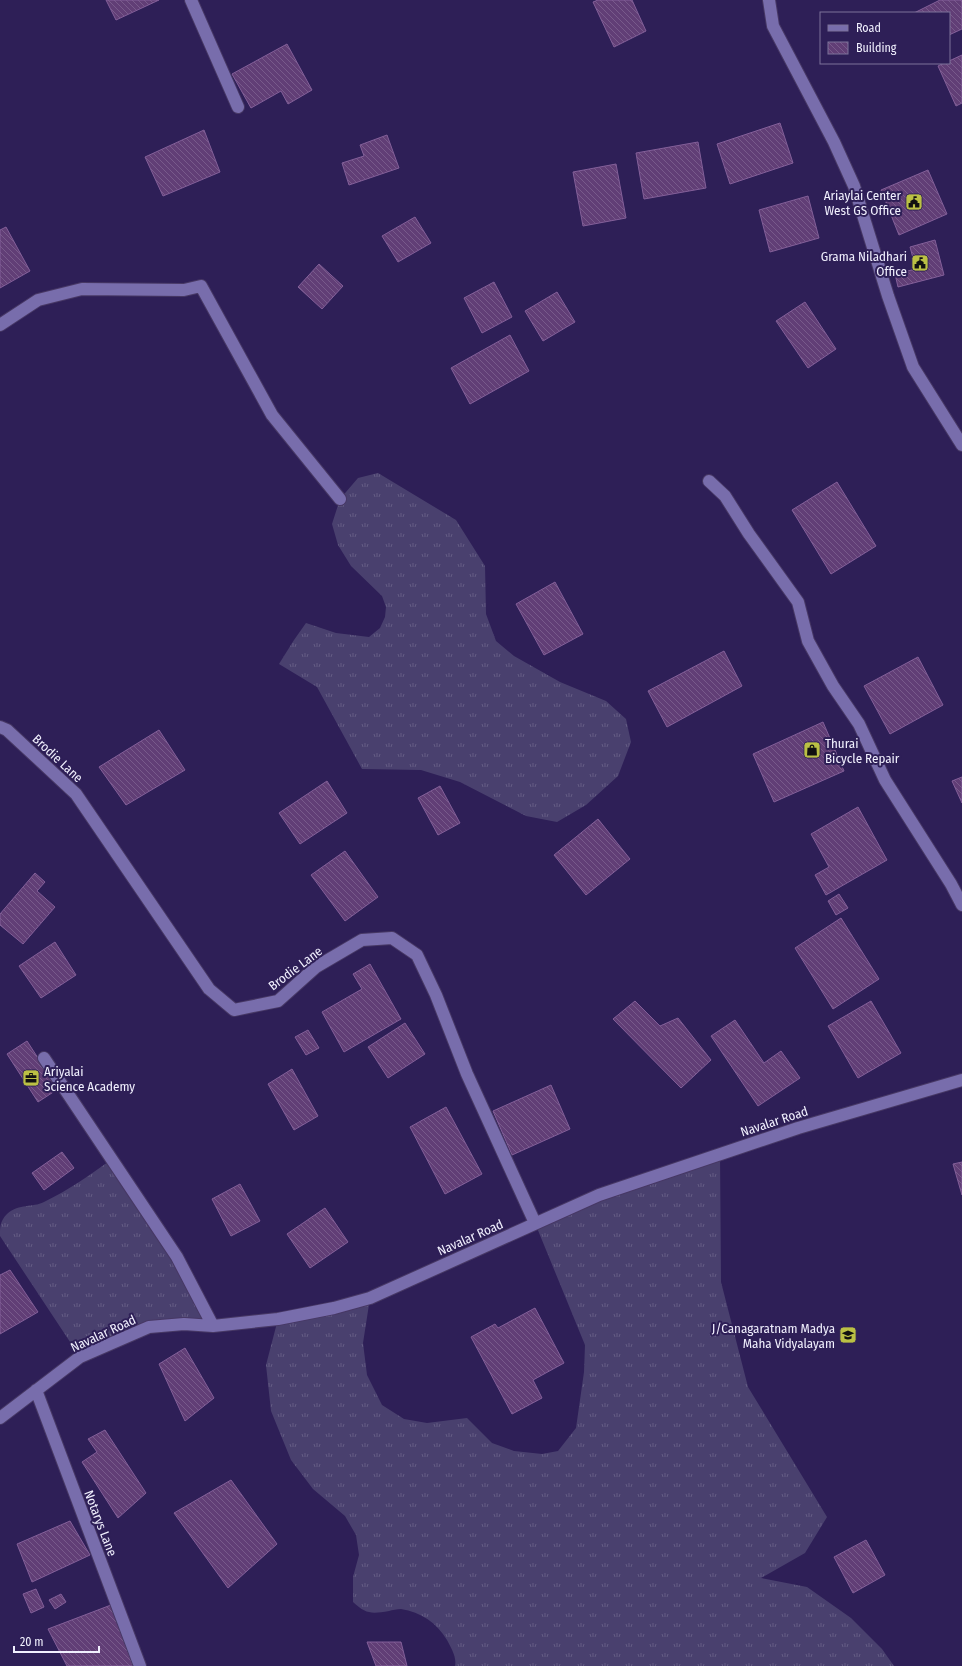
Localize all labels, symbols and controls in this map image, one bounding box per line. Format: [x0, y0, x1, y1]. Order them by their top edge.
legend [820, 12, 950, 64]
text: Road [856, 21, 881, 35]
text: Building [856, 41, 897, 55]
place label: Ariaylai Center West GS Office [824, 188, 901, 218]
public building icon: Ariaylai Center West GS Office [904, 192, 924, 212]
place label: Grama Niladhari Office [821, 249, 907, 279]
public building icon: Grama Niladhari Office [910, 253, 930, 273]
street label: Brodie Lane [29, 731, 86, 785]
place label: Thurai Bicycle Repair [825, 736, 900, 766]
shop icon: Thurai Bicycle Repair [802, 740, 822, 760]
street label: Brodie Lane [266, 943, 325, 993]
place label: Ariyalai Science Academy [44, 1064, 135, 1094]
office icon: Ariyalai Science Academy [21, 1068, 41, 1088]
street label: Navalar Road [738, 1103, 810, 1139]
street label: Navalar Road [435, 1216, 505, 1259]
street label: Navalar Road [68, 1312, 138, 1355]
place label: J/Canagaratnam Madya Maha Vidyalayam [712, 1321, 835, 1351]
school or university icon: J/Canagaratnam Madya Maha Vidyalayam [838, 1325, 858, 1345]
street label: Notarys Lane [81, 1488, 120, 1558]
scale bar [14, 1628, 99, 1654]
text: 20 m [20, 1635, 44, 1649]

